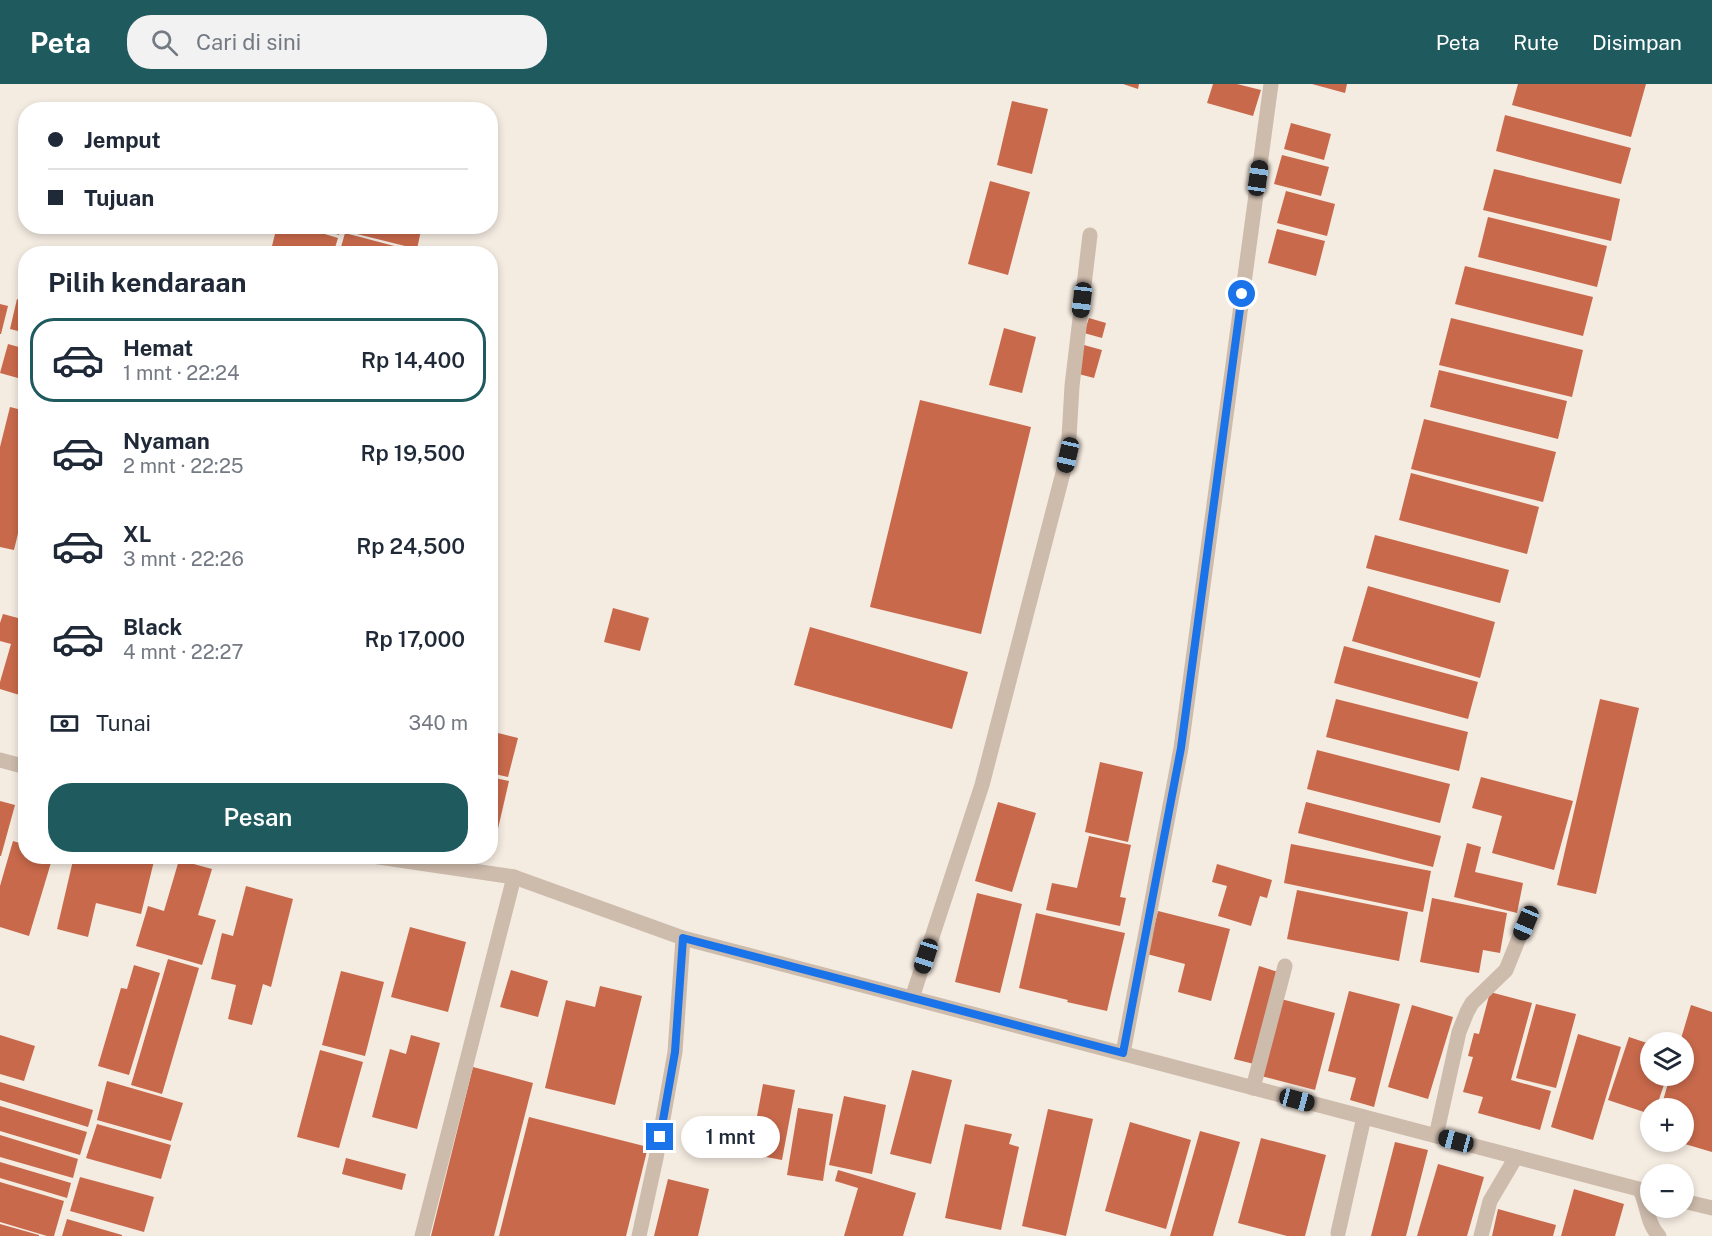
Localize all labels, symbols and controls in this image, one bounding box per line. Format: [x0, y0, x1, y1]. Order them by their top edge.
search box [127, 15, 547, 69]
text: Peta [30, 26, 91, 59]
icon: search [148, 26, 181, 59]
text: Cari di sini [196, 29, 301, 55]
text: Peta [1436, 30, 1480, 55]
text: Rute [1513, 30, 1559, 55]
text: Disimpan [1592, 30, 1682, 55]
text: Jemput [84, 127, 161, 153]
car [1247, 159, 1269, 197]
text: Tujuan [84, 185, 154, 211]
text: Pilih kendaraan [48, 266, 247, 298]
route start [1228, 280, 1255, 307]
car [1071, 281, 1093, 319]
icon: car [51, 333, 105, 387]
text: Hemat [123, 335, 193, 361]
text: Rp 14,400 [361, 347, 465, 373]
text: 1 mnt · 22:24 [123, 361, 240, 385]
icon: car [51, 426, 105, 480]
text: Nyaman [123, 428, 210, 454]
car [1055, 435, 1081, 475]
text: Rp 19,500 [361, 440, 465, 466]
text: 2 mnt · 22:25 [123, 454, 244, 478]
icon: car [51, 519, 105, 573]
text: XL [123, 521, 151, 547]
text: Rp 24,500 [356, 533, 465, 559]
text: 3 mnt · 22:26 [123, 547, 244, 571]
icon: car [51, 612, 105, 666]
text: Black [123, 614, 182, 640]
text: Rp 17,000 [364, 626, 465, 652]
text: 4 mnt · 22:27 [123, 640, 243, 664]
icon: cash [48, 707, 81, 740]
text: Tunai [96, 710, 151, 736]
text: 340 m [408, 711, 468, 735]
button: Pesan [48, 783, 468, 852]
car [1511, 903, 1541, 943]
car [912, 936, 940, 976]
map controls [1640, 1032, 1694, 1218]
button: layers [1640, 1032, 1694, 1086]
car [1277, 1087, 1317, 1113]
button: + [1640, 1098, 1694, 1152]
callout: 1 mnt [681, 1116, 780, 1158]
route end [646, 1123, 673, 1150]
text: 1 mnt [705, 1125, 756, 1149]
car [1436, 1128, 1476, 1154]
button: − [1640, 1164, 1694, 1218]

